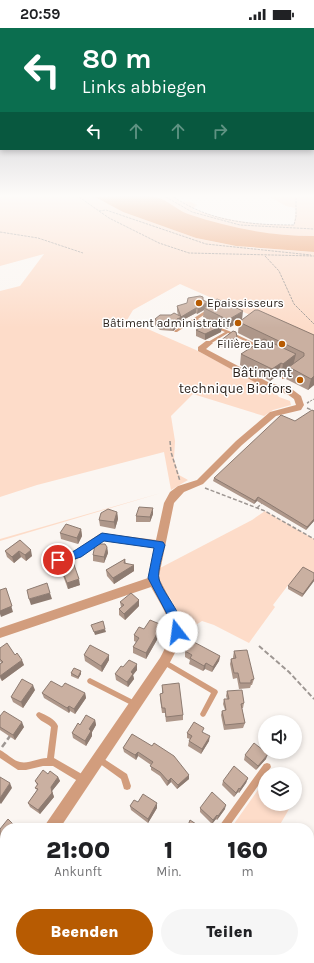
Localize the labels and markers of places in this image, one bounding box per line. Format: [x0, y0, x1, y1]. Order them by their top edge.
place label: Epaississeurs [207, 296, 284, 310]
marker: Epaississeurs [194, 298, 204, 308]
place label: Bâtiment administratif [103, 316, 231, 330]
marker: Bâtiment administratif [233, 318, 243, 328]
place label: Filière Eau [217, 337, 274, 351]
marker: Filière Eau [277, 339, 287, 349]
place label: Bâtiment technique Biofors [179, 364, 292, 397]
marker: Bâtiment technique Biofors [295, 375, 305, 385]
pin [41, 543, 75, 577]

